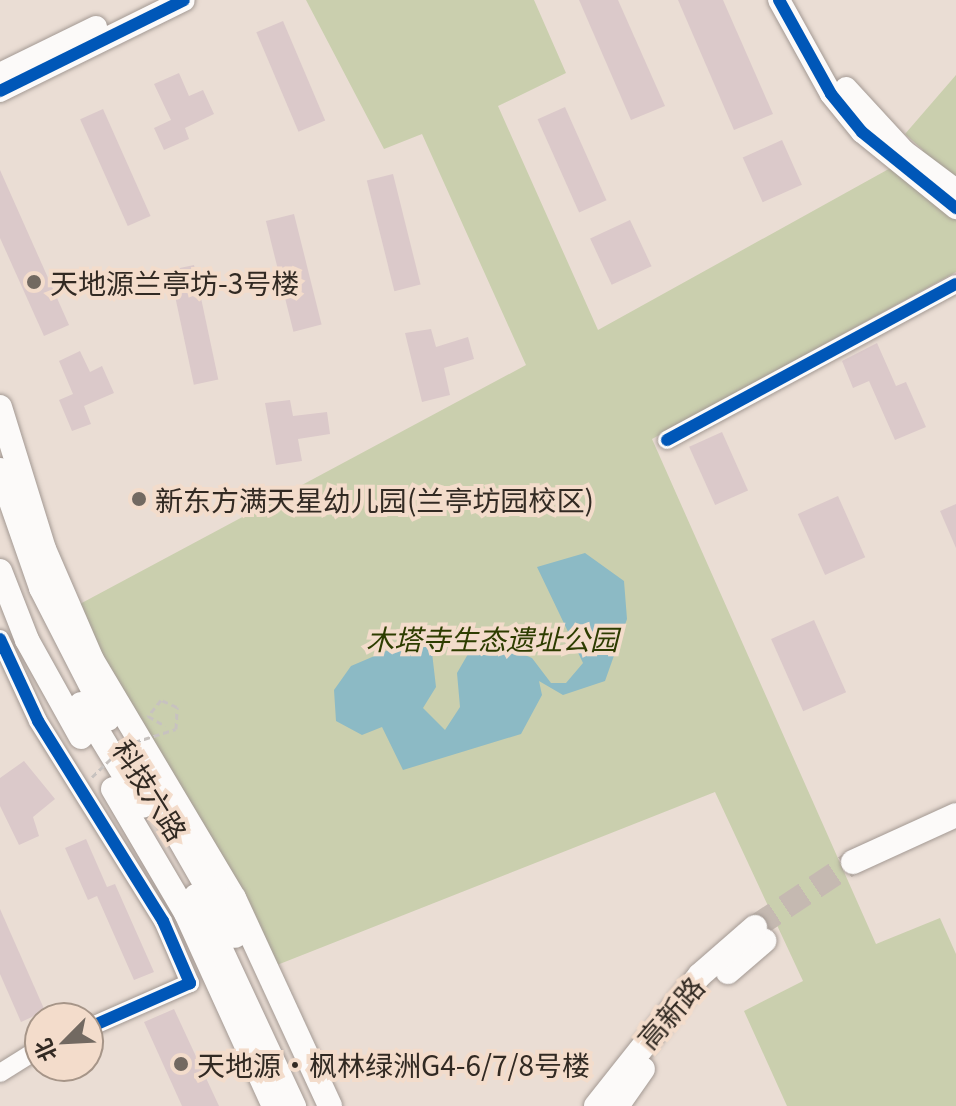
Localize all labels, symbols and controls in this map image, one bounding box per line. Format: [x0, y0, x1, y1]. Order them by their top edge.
place label: 天地源兰亭坊-3号楼 [50, 265, 299, 299]
marker: 天地源兰亭坊-3号楼 [25, 273, 43, 291]
place label: 新东方满天星幼儿园(兰亭坊园校区) [155, 482, 594, 516]
marker: 新东方满天星幼儿园(兰亭坊园校区) [130, 490, 148, 508]
park label: 木塔寺生态遗址公园 [366, 621, 618, 655]
street label: 科技六路 [107, 734, 195, 846]
street label: 高新路 [630, 969, 710, 1055]
north arrow [24, 1002, 104, 1082]
text: 北 [25, 1034, 63, 1068]
place label: 天地源·枫林绿洲G4-6/7/8号楼 [197, 1047, 590, 1081]
marker: 天地源·枫林绿洲G4-6/7/8号楼 [172, 1055, 190, 1073]

